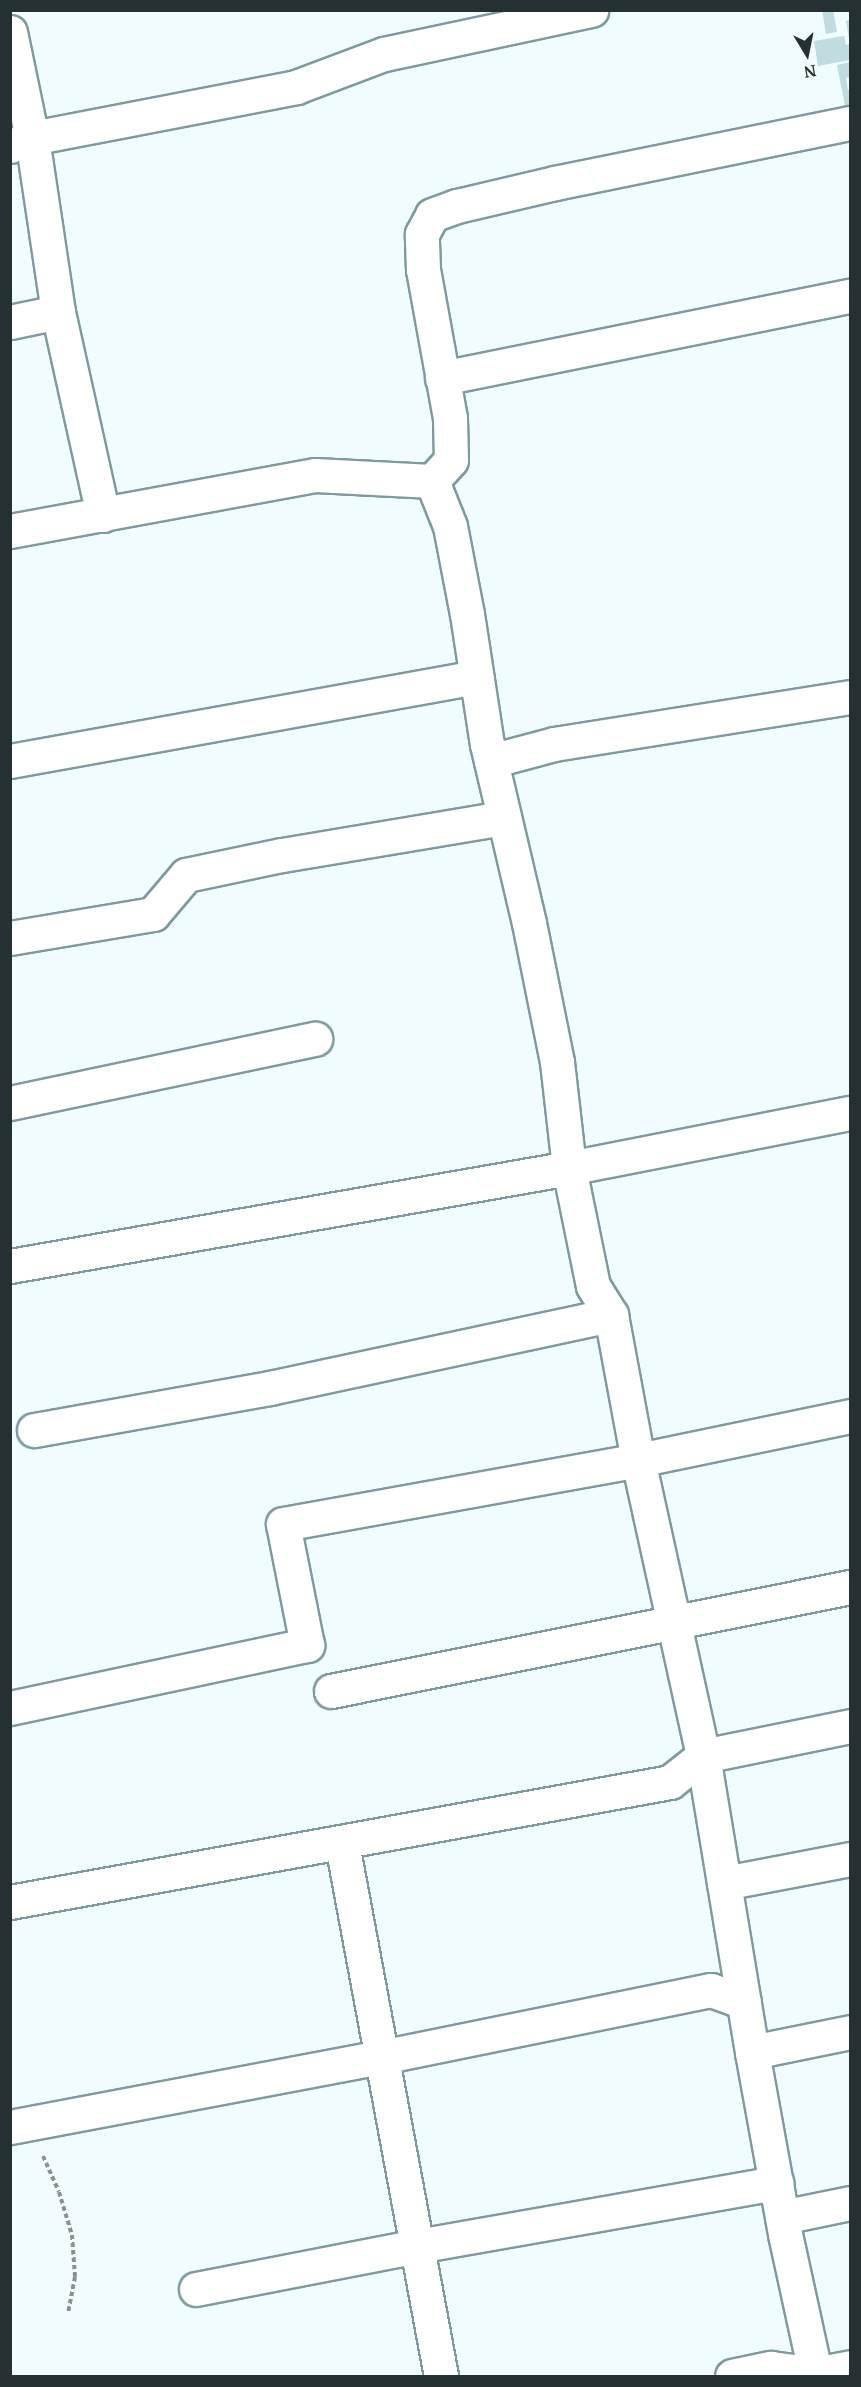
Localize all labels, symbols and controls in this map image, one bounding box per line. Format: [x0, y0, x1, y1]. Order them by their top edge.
north arrow [777, 24, 837, 84]
text: N [802, 60, 818, 84]

